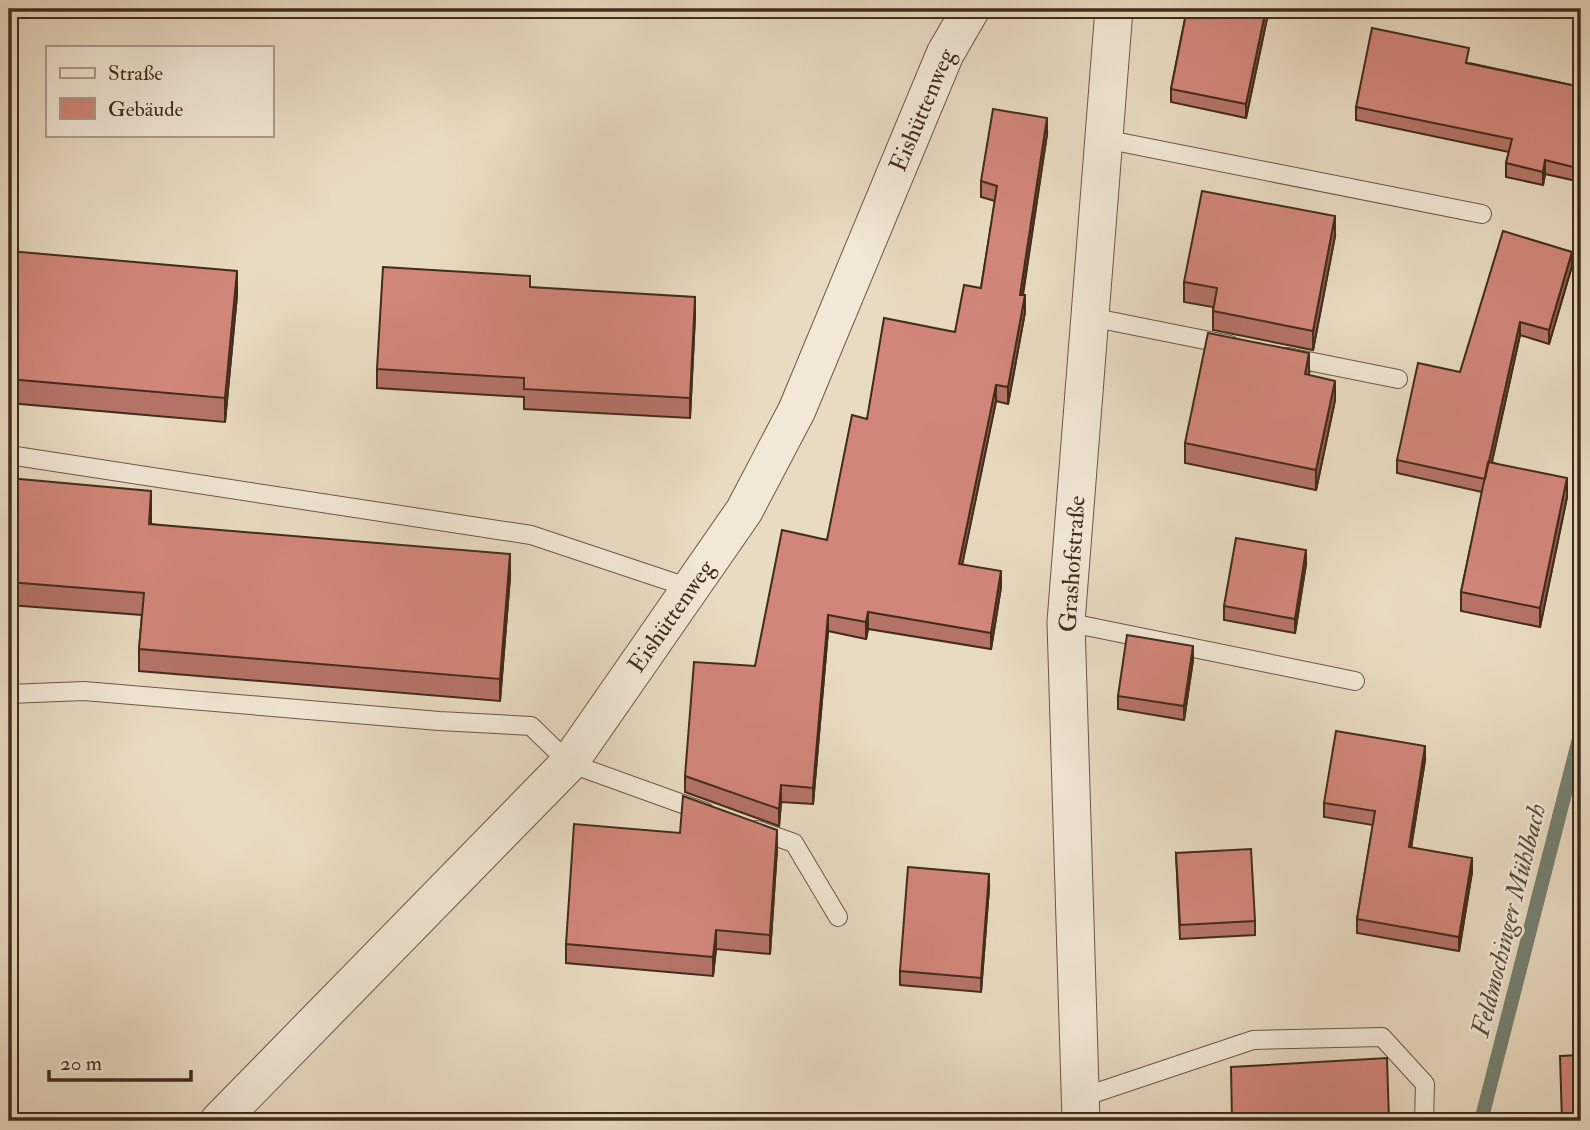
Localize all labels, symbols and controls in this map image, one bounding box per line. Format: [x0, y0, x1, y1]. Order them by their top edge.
street label: Eishüttenweg [883, 43, 963, 176]
legend [46, 46, 273, 136]
text: Straße [108, 60, 163, 87]
text: Gebäude [108, 96, 184, 123]
street label: Grashofstraße [1052, 495, 1093, 633]
street label: Eishüttenweg [621, 553, 722, 679]
water label: Feldmochinger Mühlbach [1464, 800, 1553, 1042]
scale bar [49, 1039, 191, 1083]
text: 20 m [60, 1050, 102, 1077]

